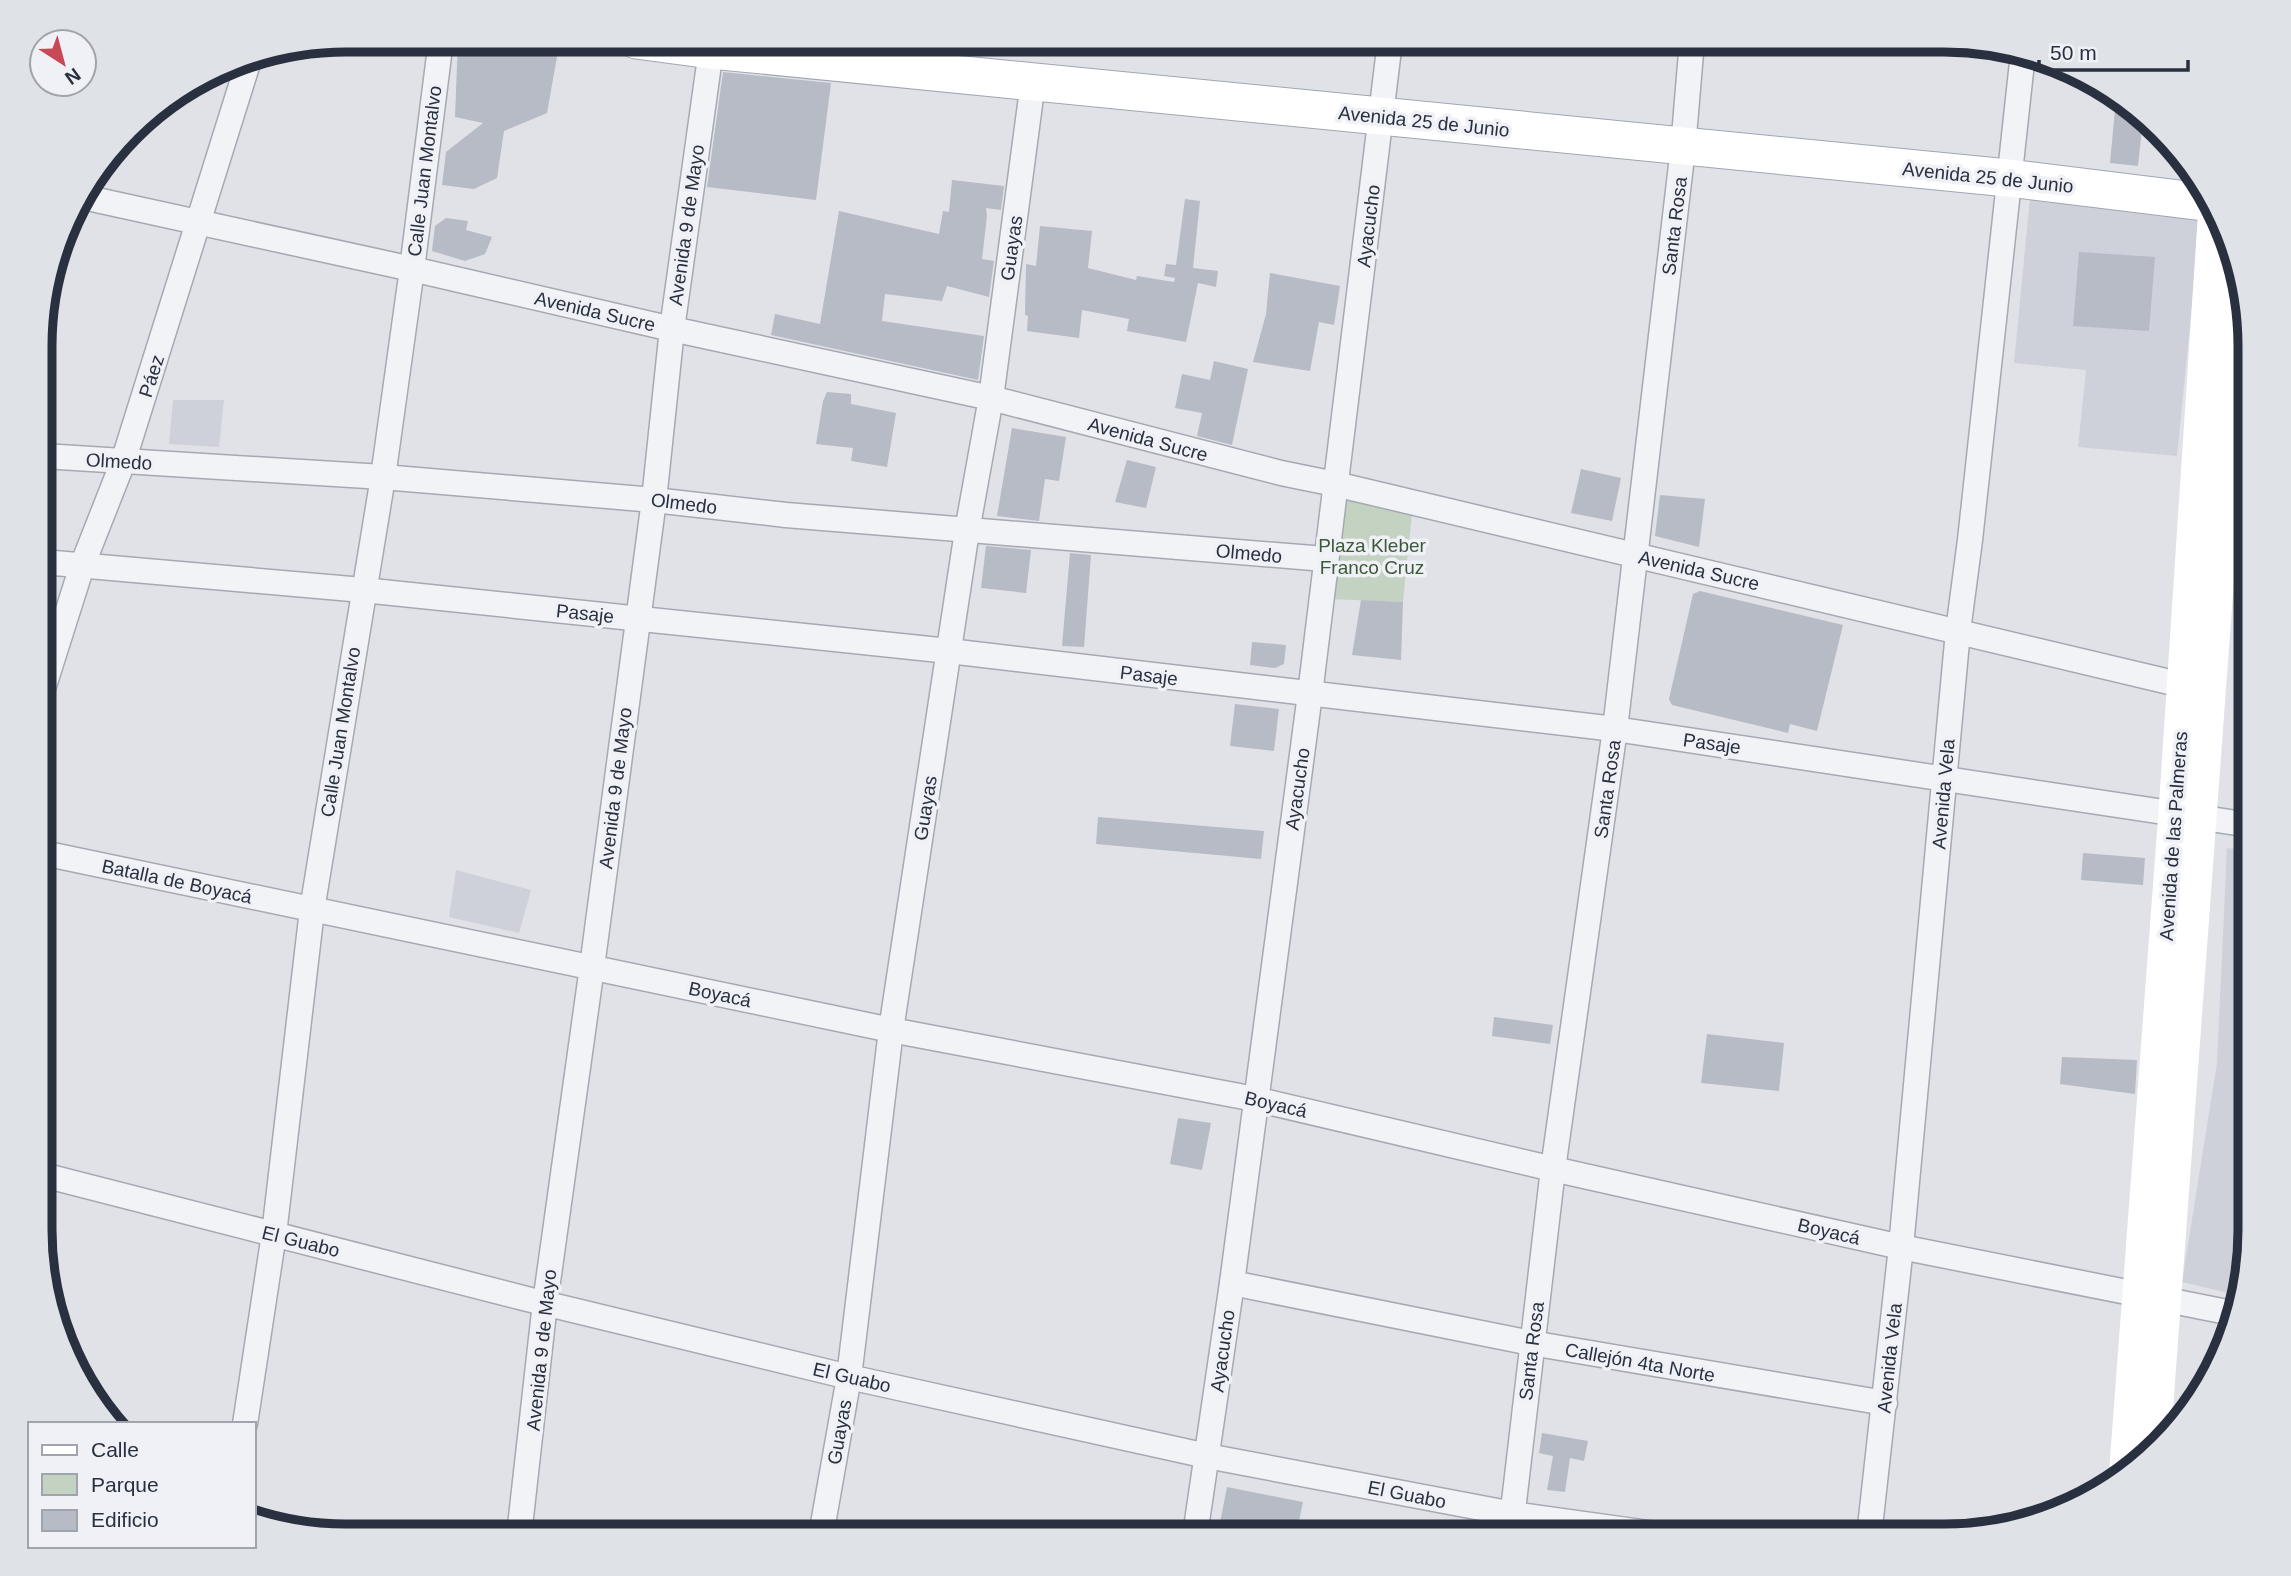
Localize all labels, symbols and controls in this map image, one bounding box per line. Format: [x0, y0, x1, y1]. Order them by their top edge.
north arrow [28, 28, 98, 98]
scale bar [2039, 28, 2188, 72]
text: 50 m [2050, 41, 2097, 64]
text: N [61, 64, 84, 89]
street label: Calle Juan Montalvo [404, 84, 445, 258]
street label: Avenida 25 de Junio [1337, 102, 1511, 141]
street label: Avenida 9 de Mayo [665, 143, 708, 307]
street label: Avenida 25 de Junio [1901, 158, 2075, 197]
street label: Santa Rosa [1658, 175, 1691, 277]
street label: Ayacucho [1353, 184, 1384, 269]
street label: Guayas [997, 214, 1026, 282]
street label: Avenida Sucre [532, 287, 657, 336]
street label: Páez [135, 352, 168, 400]
street label: Avenida Sucre [1086, 413, 1210, 466]
street label: Olmedo [85, 449, 153, 474]
street label: Olmedo [650, 489, 718, 518]
park label: Plaza Kleber Franco Cruz [1318, 535, 1427, 578]
street label: Olmedo [1215, 540, 1283, 567]
street label: Avenida Sucre [1636, 546, 1761, 595]
street label: Pasaje [555, 600, 615, 627]
street label: Calle Juan Montalvo [317, 645, 364, 819]
street label: Pasaje [1119, 662, 1179, 689]
street label: Avenida 9 de Mayo [595, 706, 636, 870]
street label: Pasaje [1682, 729, 1742, 758]
street label: Avenida de las Palmeras [2156, 731, 2191, 941]
street label: Santa Rosa [1590, 738, 1625, 840]
street label: Avenida Vela [1928, 738, 1959, 850]
street label: Ayacucho [1281, 746, 1314, 832]
street label: Guayas [910, 774, 941, 842]
street label: Batalla de Boyacá [100, 855, 254, 908]
street label: Boyacá [687, 978, 753, 1011]
street label: Boyacá [1243, 1087, 1310, 1122]
street label: Boyacá [1796, 1214, 1863, 1249]
street label: El Guabo [260, 1222, 342, 1261]
street label: Avenida 9 de Mayo [523, 1268, 560, 1432]
street label: Santa Rosa [1515, 1300, 1548, 1402]
street label: Avenida Vela [1873, 1302, 1906, 1414]
street label: Ayacucho [1206, 1308, 1239, 1394]
street label: Callejón 4ta Norte [1563, 1339, 1717, 1386]
street label: El Guabo [811, 1358, 893, 1397]
street label: Guayas [823, 1398, 856, 1466]
legend [28, 1422, 256, 1548]
text: Calle [91, 1438, 139, 1461]
text: Parque [91, 1473, 159, 1496]
street label: El Guabo [1366, 1477, 1448, 1512]
text: Edificio [91, 1508, 159, 1531]

